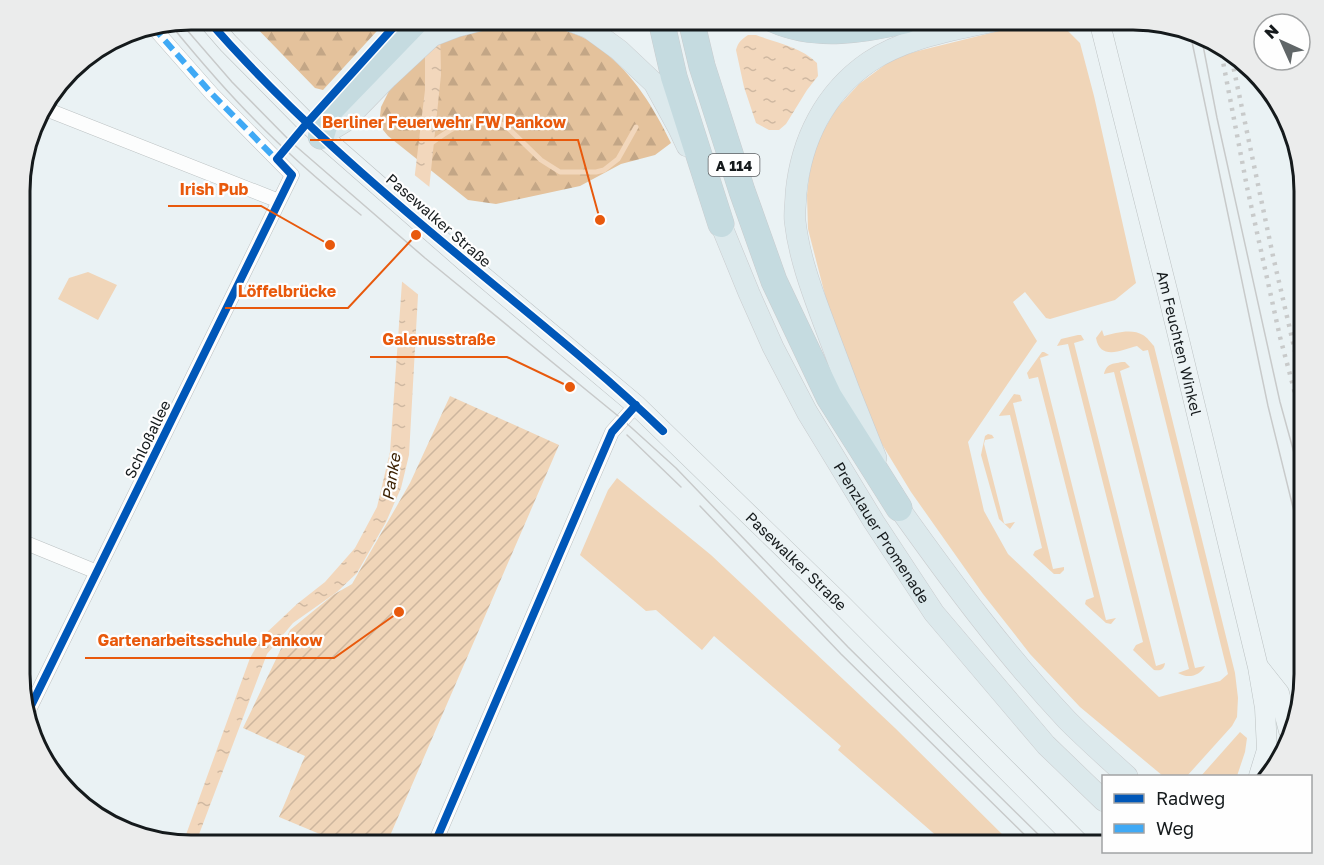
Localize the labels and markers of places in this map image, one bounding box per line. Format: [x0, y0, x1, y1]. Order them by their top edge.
callout: Berliner Feuerwehr FW Pankow [310, 106, 578, 140]
callout: Irish Pub [168, 172, 261, 206]
callout: Löffelbrücke [225, 274, 348, 308]
callout: Galenusstraße [370, 323, 507, 357]
callout: Gartenarbeitsschule Pankow [85, 624, 334, 658]

